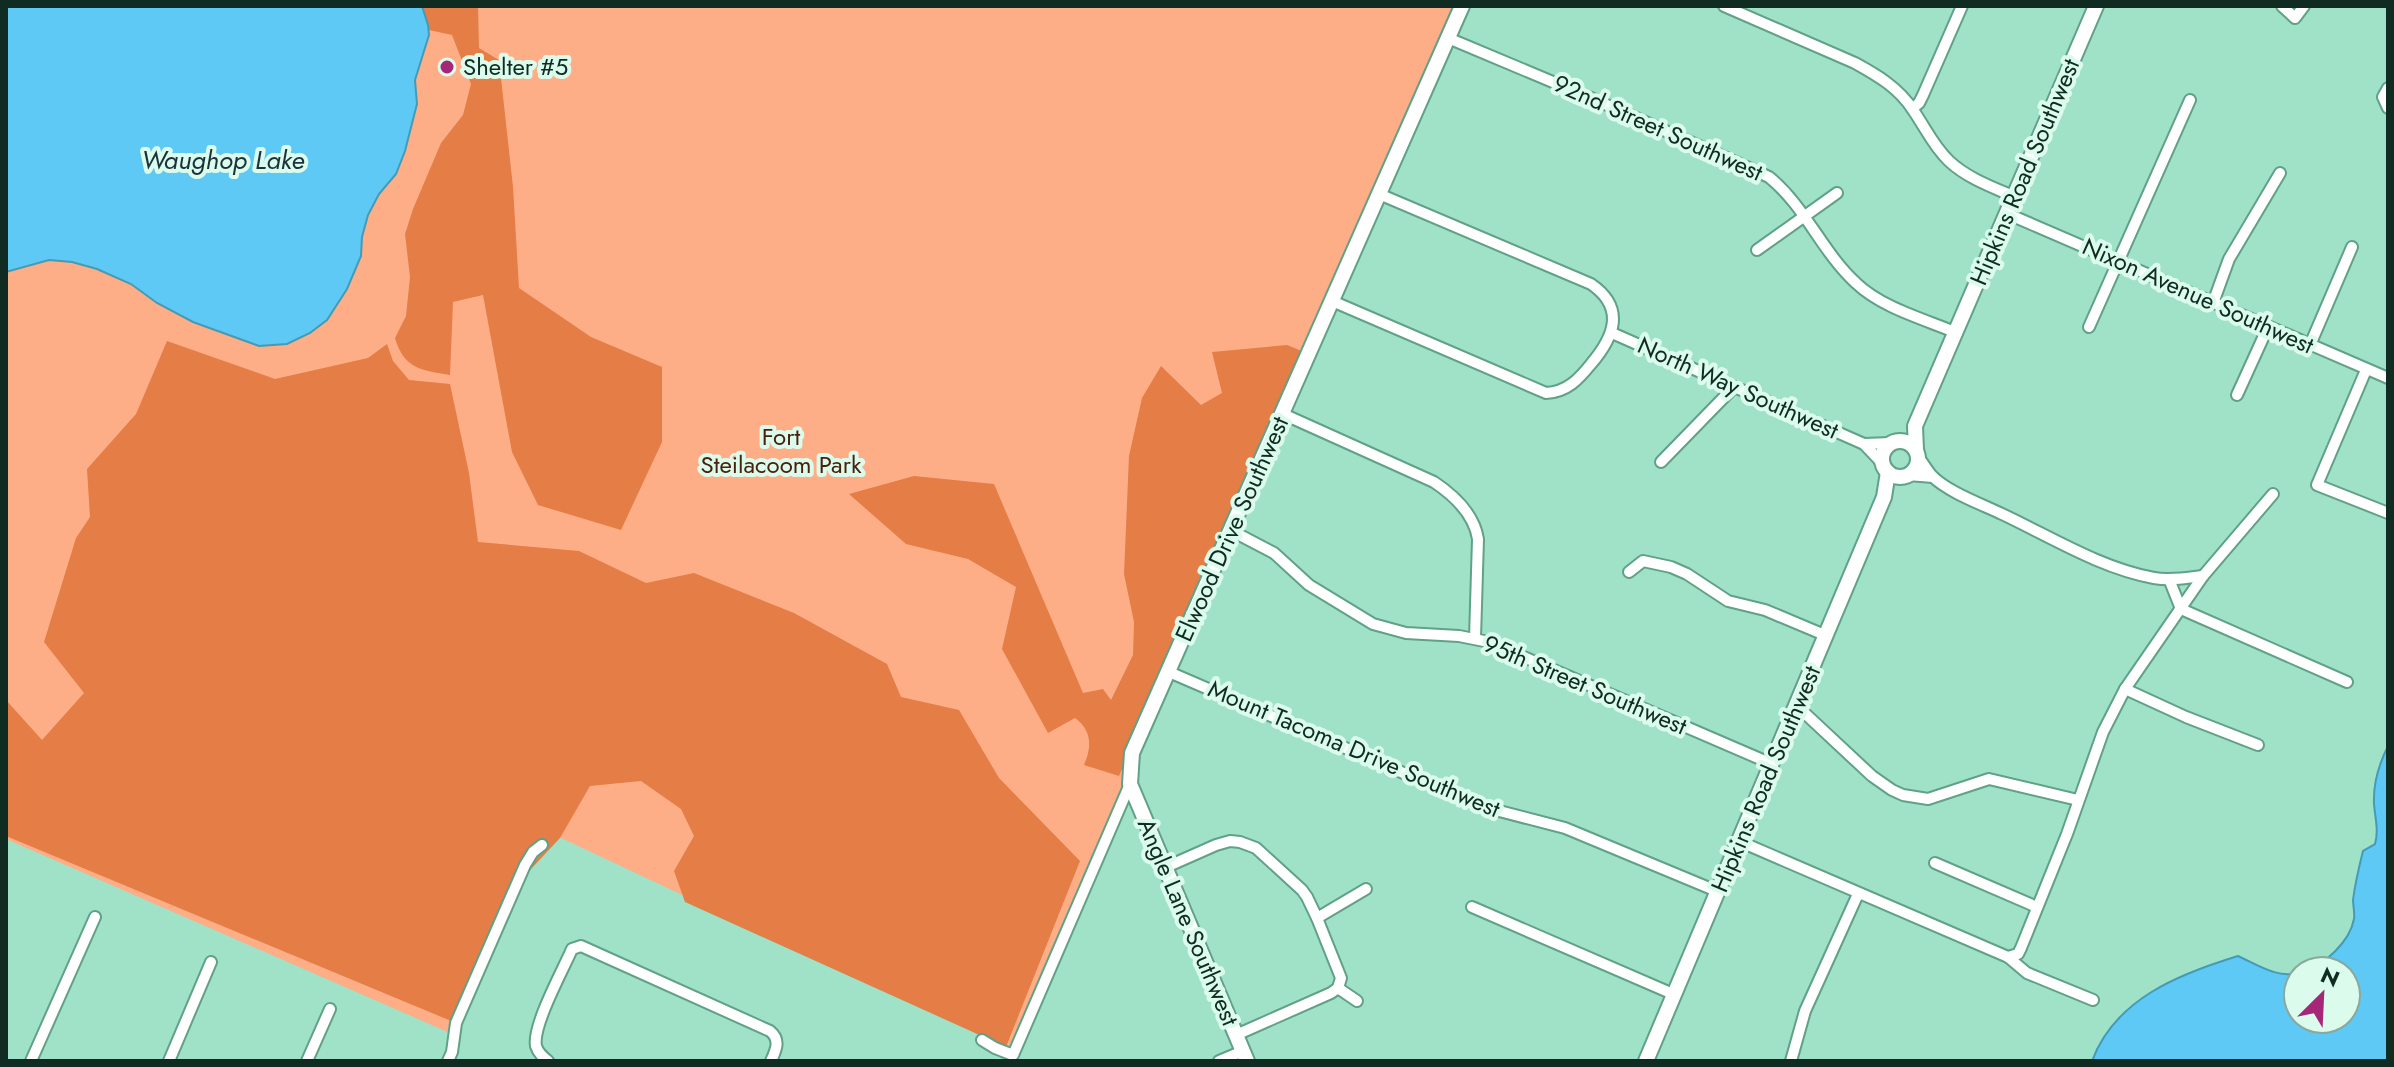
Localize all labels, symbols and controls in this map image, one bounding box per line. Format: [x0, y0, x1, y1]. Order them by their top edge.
place label: Shelter #5 [463, 49, 568, 84]
street label: Hipkins Road Southwest [1961, 53, 2088, 291]
marker: Shelter #5 [438, 58, 456, 76]
street label: 92nd Street Southwest [1548, 66, 1769, 190]
water label: Waughop Lake [141, 141, 305, 179]
street label: Nixon Avenue Southwest [2077, 229, 2320, 363]
street label: North Way Southwest [1632, 327, 1845, 448]
street label: Elwood Drive Southwest [1166, 410, 1297, 647]
park label: Fort Steilacoom Park [701, 419, 862, 482]
street label: 95th Street Southwest [1478, 626, 1693, 743]
street label: Hipkins Road Southwest [1702, 660, 1829, 898]
street label: Mount Tacoma Drive Southwest [1203, 671, 1506, 826]
street label: Angle Lane Southwest [1129, 813, 1248, 1031]
north arrow [2282, 955, 2362, 1035]
text: N [2316, 959, 2345, 995]

